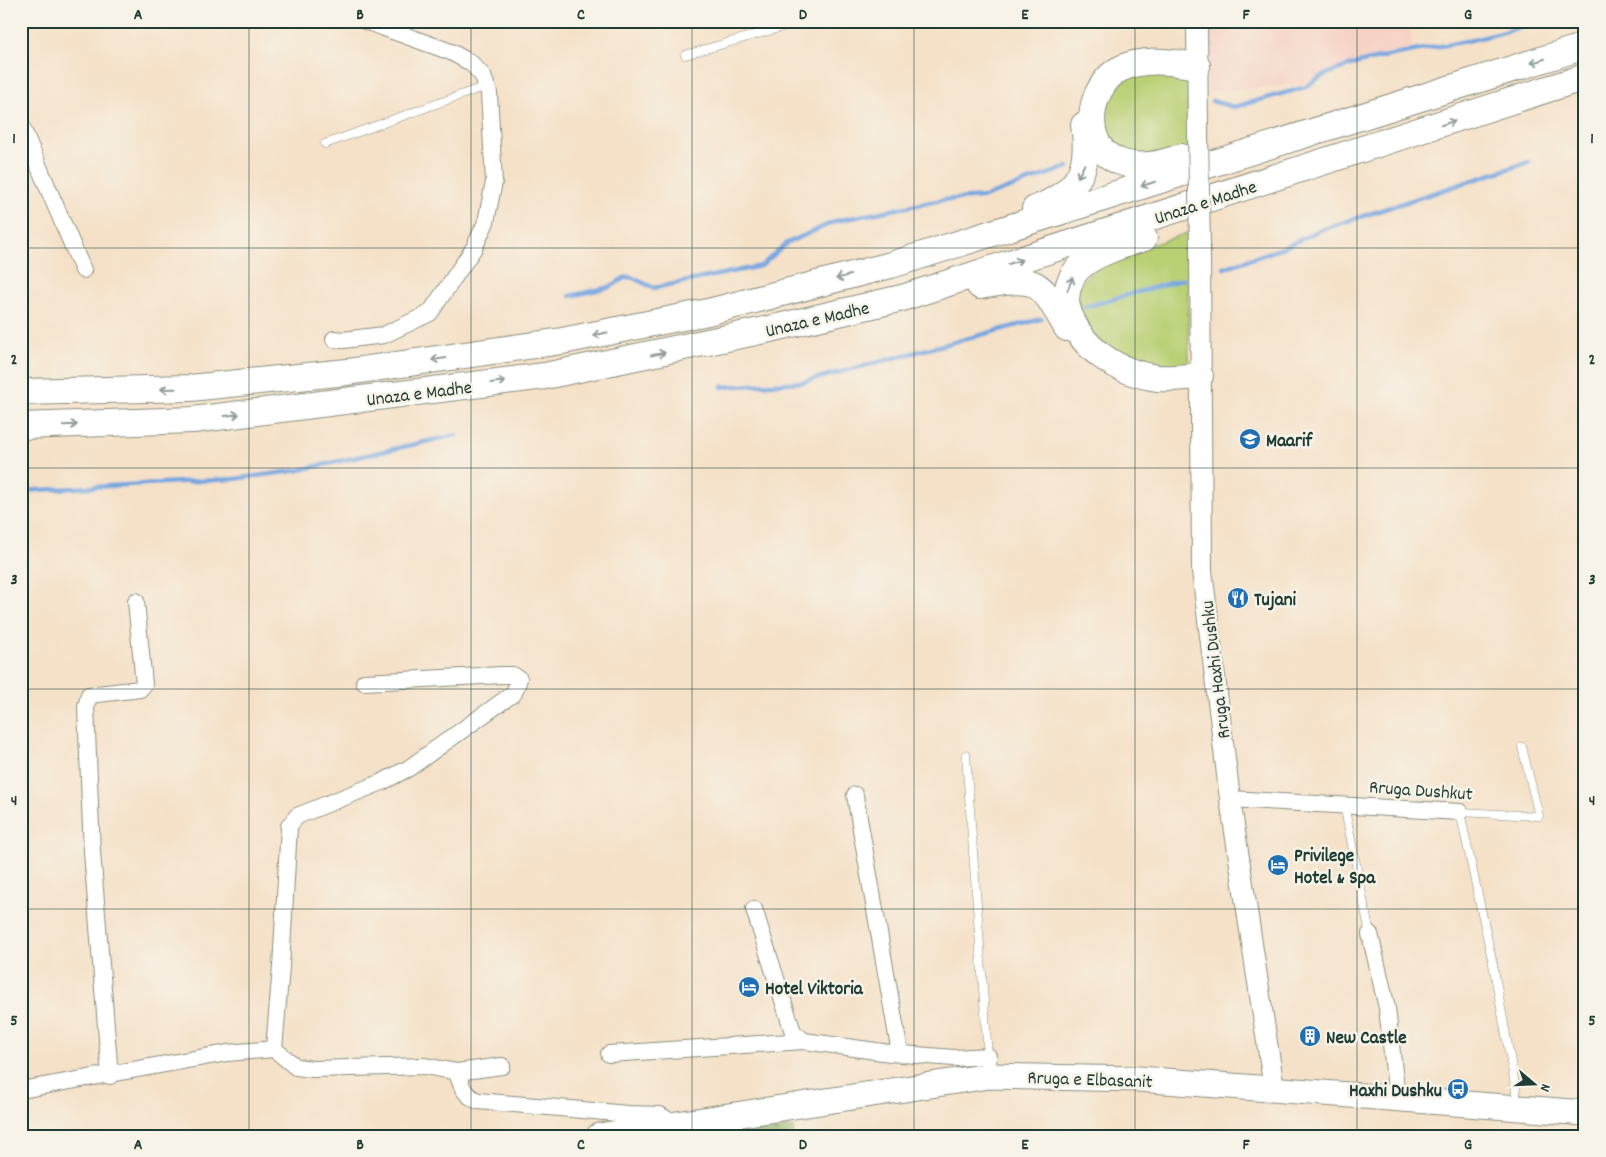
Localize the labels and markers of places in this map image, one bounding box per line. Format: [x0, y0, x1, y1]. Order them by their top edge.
school or university icon: Maarif [1238, 427, 1262, 451]
place label: Maarif [1266, 429, 1313, 456]
restaurant icon: Tujani [1226, 586, 1250, 610]
place label: Tujani [1254, 588, 1296, 615]
place label: Privilege Hotel & Spa [1294, 844, 1376, 893]
hotel icon: Privilege Hotel & Spa [1266, 853, 1290, 877]
hotel icon: Hotel Viktoria [737, 975, 761, 999]
place label: Hotel Viktoria [765, 977, 864, 1004]
building icon: New Castle [1298, 1024, 1322, 1048]
place label: New Castle [1326, 1026, 1407, 1053]
bus stop icon: Haxhi Dushku [1446, 1077, 1470, 1101]
place label: Haxhi Dushku [1349, 1079, 1442, 1106]

